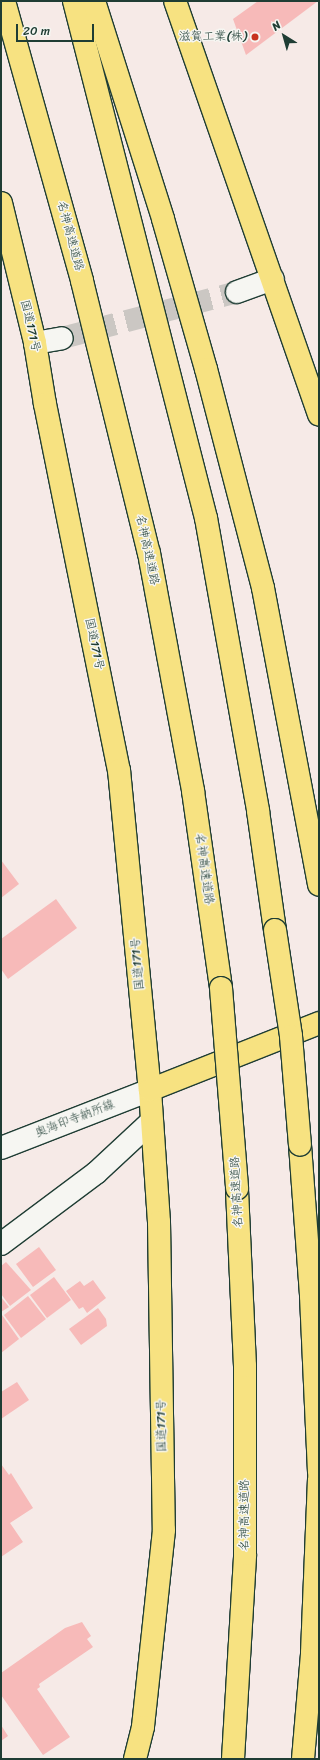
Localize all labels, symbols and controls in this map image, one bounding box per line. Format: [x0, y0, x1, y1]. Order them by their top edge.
scale bar [18, 16, 96, 42]
north arrow [264, 16, 304, 56]
text: N [268, 16, 285, 36]
text: 20 m [23, 20, 50, 42]
place label: 滋賀工業(株) [179, 30, 247, 44]
marker: 滋賀工業(株) [250, 32, 260, 42]
street label: 名神高速道路 [54, 199, 86, 273]
street label: 国道171号 [17, 298, 43, 354]
street label: 名神高速道路 [132, 513, 162, 587]
street label: 国道171号 [81, 617, 107, 671]
street label: 名神高速道路 [192, 832, 216, 906]
street label: 国道171号 [129, 937, 147, 991]
street label: 奥海印寺納所線 [33, 1097, 117, 1141]
street label: 名神高速道路 [228, 1156, 246, 1228]
street label: 国道171号 [154, 1399, 170, 1453]
street label: 名神高速道路 [238, 1479, 252, 1551]

